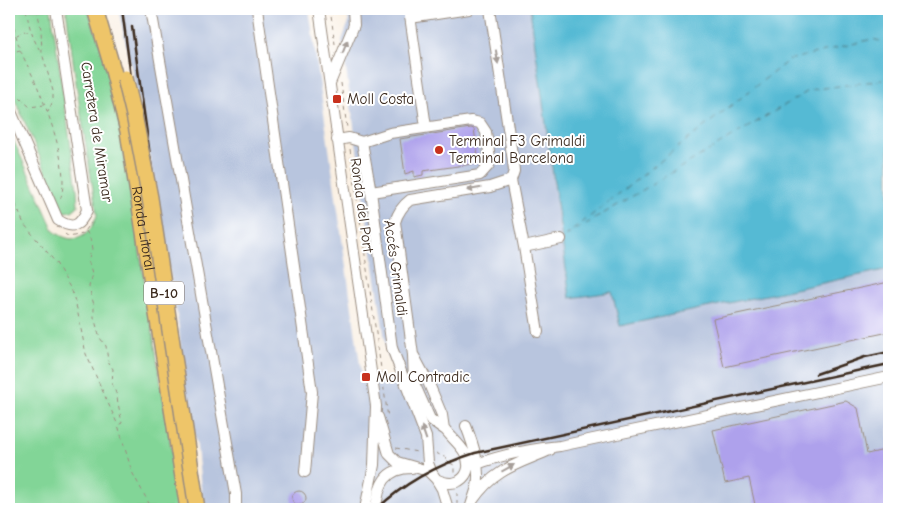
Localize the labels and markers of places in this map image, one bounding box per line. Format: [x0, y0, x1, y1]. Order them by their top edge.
place label: Moll Costa [347, 90, 414, 108]
marker: Moll Costa [331, 93, 343, 105]
place label: Terminal F3 Grimaldi Terminal Barcelona [449, 132, 585, 167]
marker: Terminal F3 Grimaldi Terminal Barcelona [433, 144, 445, 156]
place label: Moll Contradic [376, 368, 470, 386]
marker: Moll Contradic [360, 371, 372, 383]

